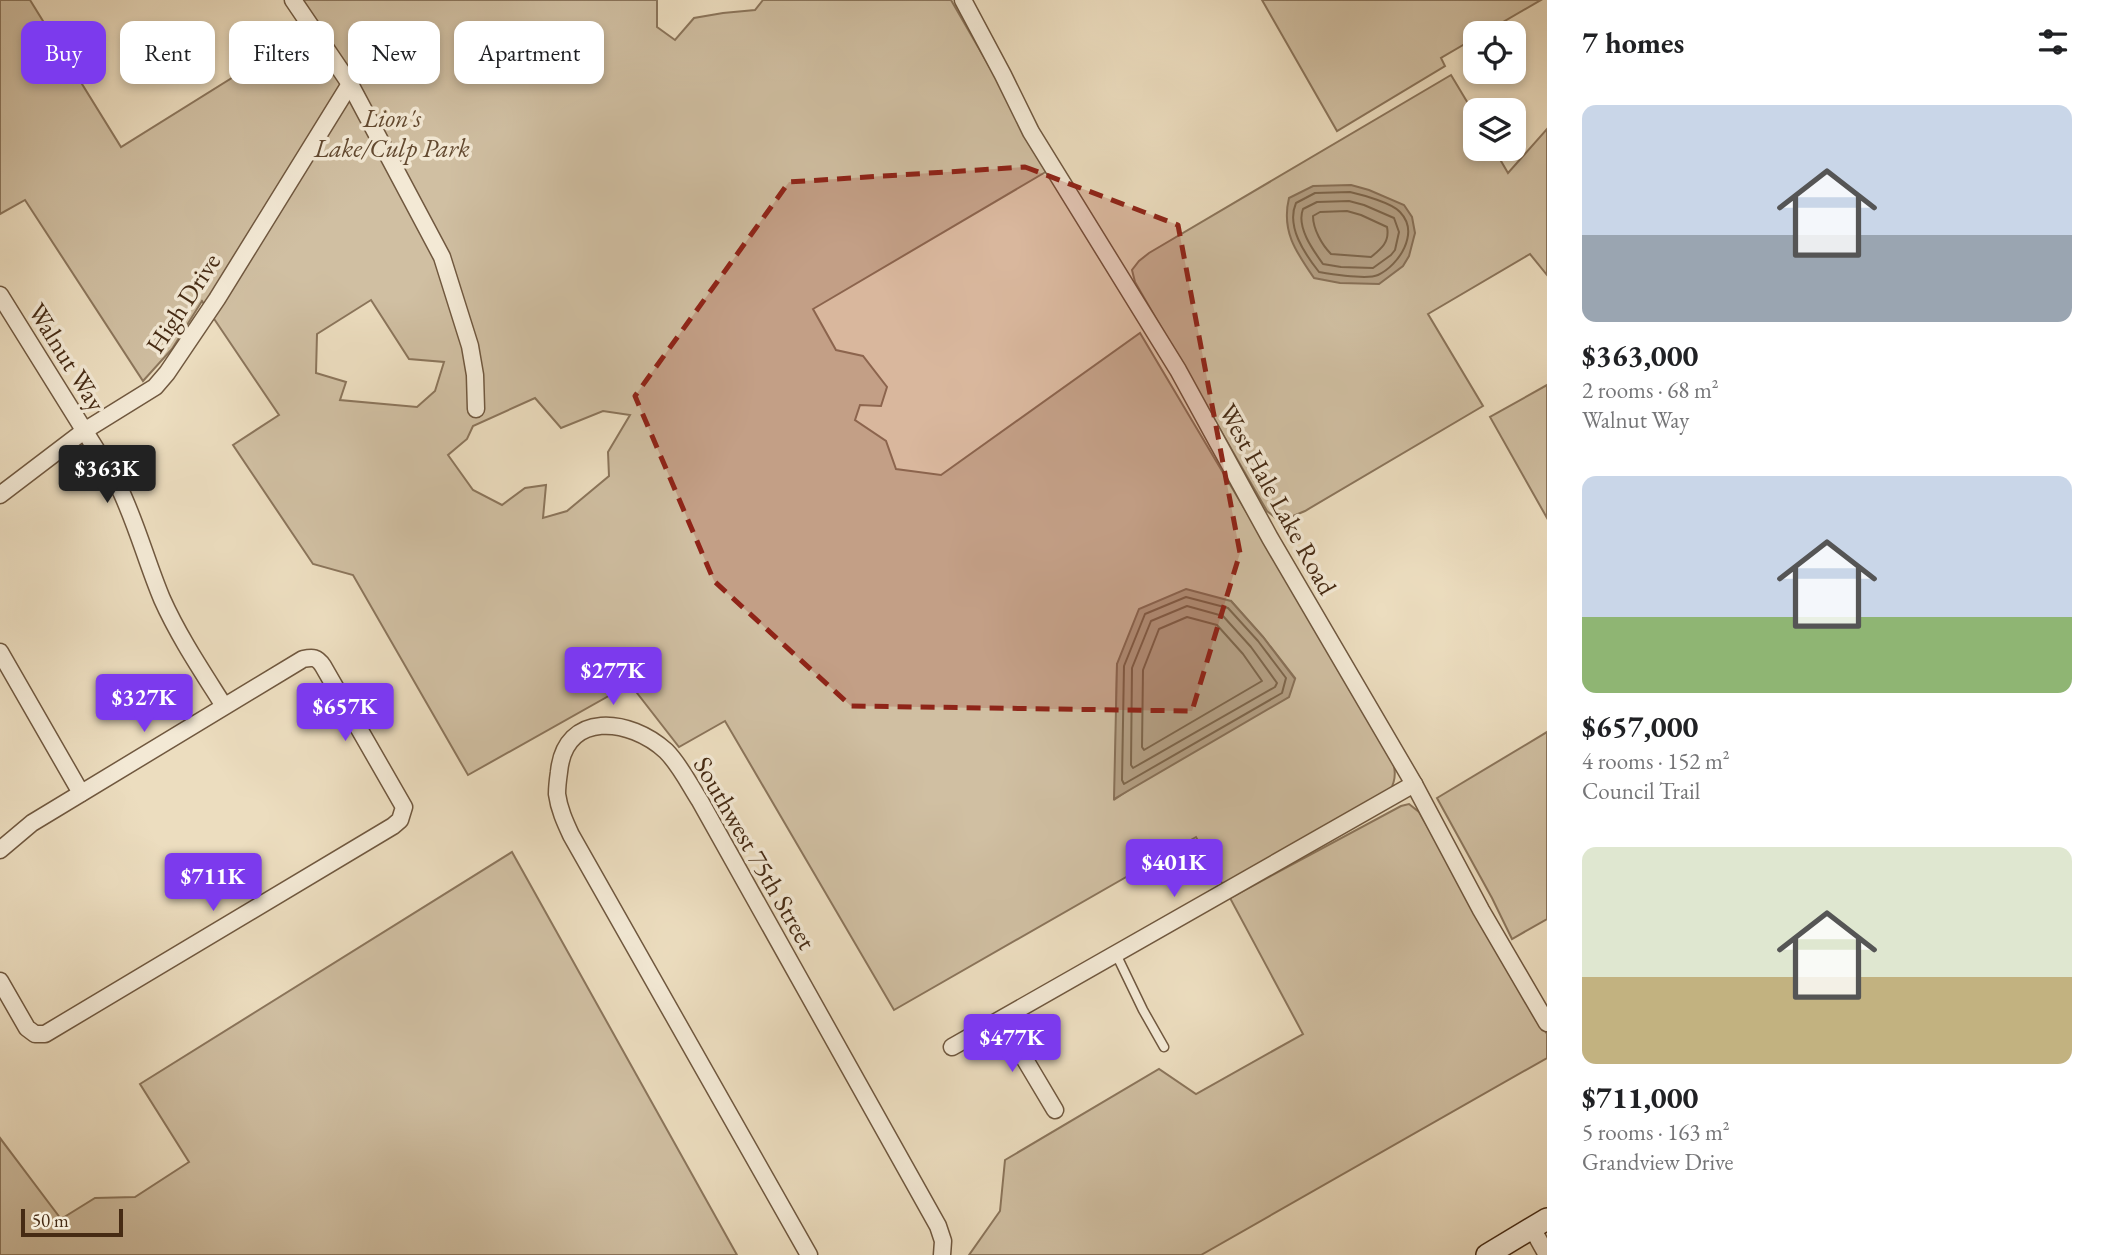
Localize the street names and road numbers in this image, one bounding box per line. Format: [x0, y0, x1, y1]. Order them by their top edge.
street label: High Drive [138, 246, 228, 360]
street label: Walnut Way [20, 297, 114, 418]
street label: West Hale Lake Road [1211, 397, 1345, 601]
street label: Southwest 75th Street [686, 750, 824, 956]

